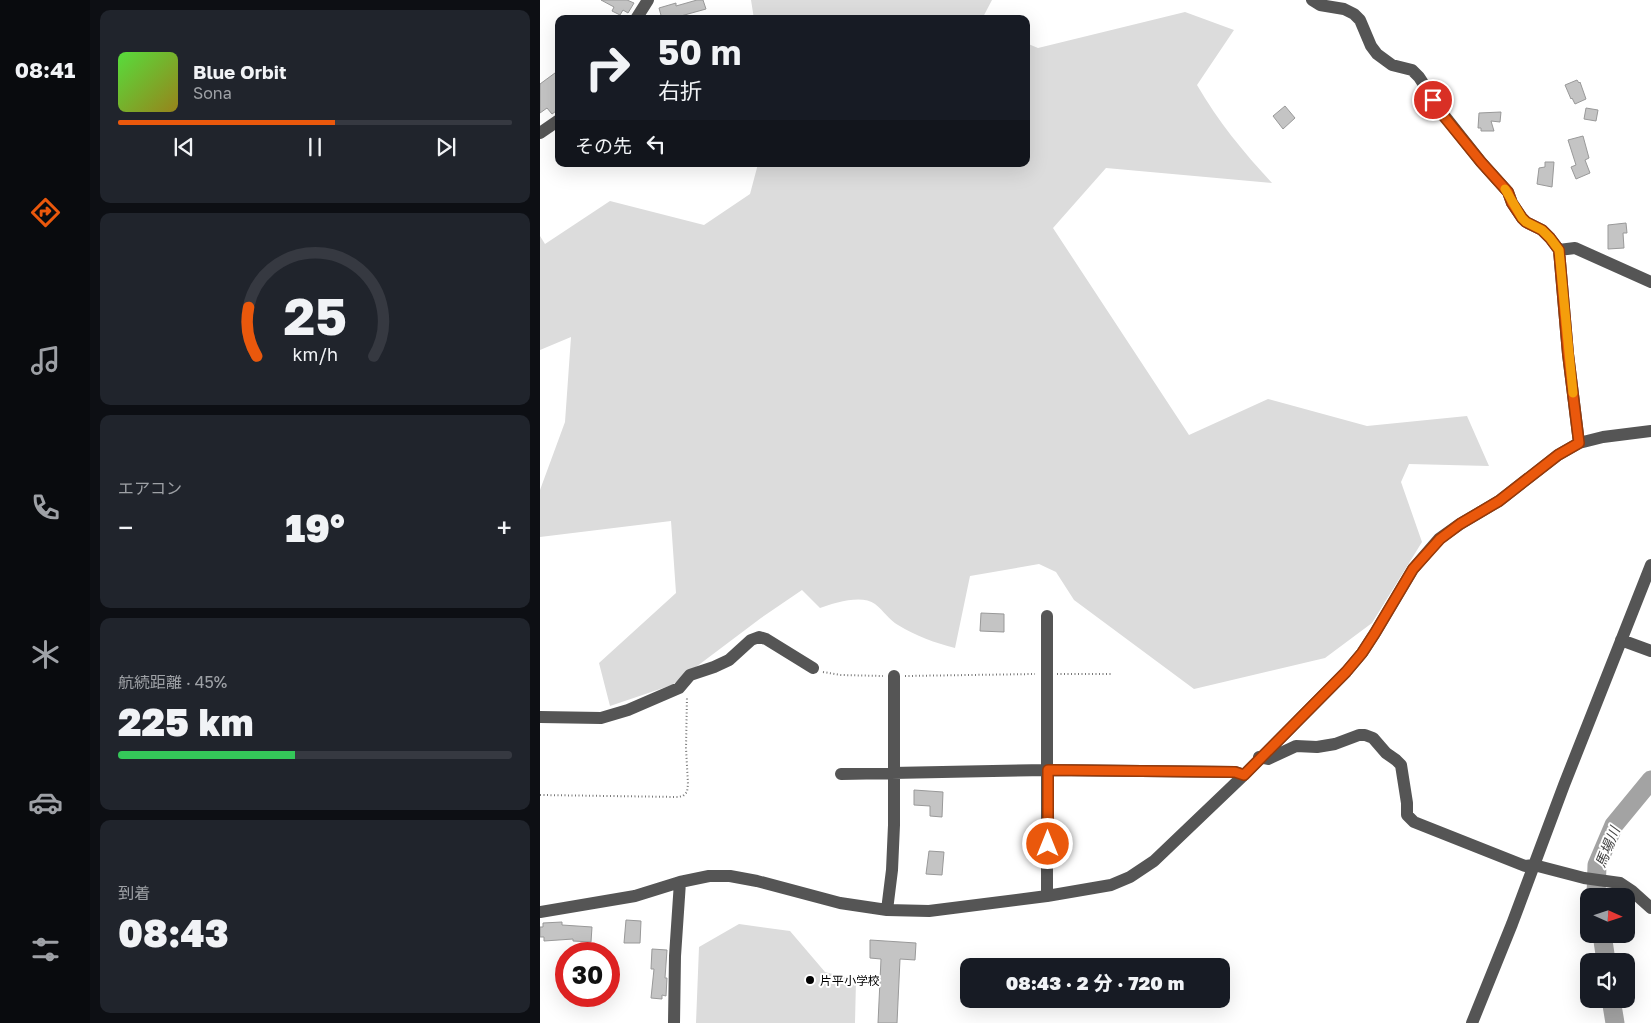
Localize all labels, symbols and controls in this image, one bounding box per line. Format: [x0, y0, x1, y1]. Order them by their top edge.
text: 50 m [658, 31, 741, 73]
icon: right [575, 35, 640, 100]
text: 08:41 [15, 56, 75, 83]
text: Blue Orbit [193, 60, 287, 83]
text: 右折 [658, 77, 702, 104]
pin [1412, 79, 1454, 121]
text: Sona [193, 83, 232, 103]
icon: arrive [1419, 86, 1447, 114]
icon: left [642, 130, 670, 158]
icon: previous [170, 133, 198, 161]
icon: pause [301, 133, 329, 161]
icon: next [432, 133, 460, 161]
text: その先 [575, 134, 632, 157]
icon: directions [28, 195, 63, 230]
text: 25 [283, 284, 347, 346]
icon: music [28, 343, 63, 378]
text: km/h [292, 343, 338, 365]
text: エアコン [118, 478, 182, 498]
icon: phone [28, 490, 63, 525]
text: 19° [285, 505, 345, 550]
text: − [118, 511, 133, 544]
text: + [497, 511, 512, 544]
icon: climate [28, 637, 63, 672]
text: 航続距離 · 45% [118, 672, 227, 692]
text: 225 km [118, 699, 254, 744]
icon: car [28, 785, 63, 820]
position arrow [1021, 817, 1073, 869]
water label: 馬場川 [1591, 822, 1623, 870]
text: 到着 [118, 883, 150, 903]
north arrow [1580, 888, 1635, 942]
map controls [1580, 888, 1635, 1008]
text: 08:43 [118, 910, 229, 955]
icon: filters [28, 932, 63, 967]
speed limit sign: 30 [555, 942, 620, 1007]
button: sound [1580, 953, 1635, 1008]
text: 08:43 · 2 分 · 720 m [1006, 971, 1184, 994]
place label: 片平小学校 [820, 973, 880, 988]
marker: 片平小学校 [804, 974, 816, 986]

